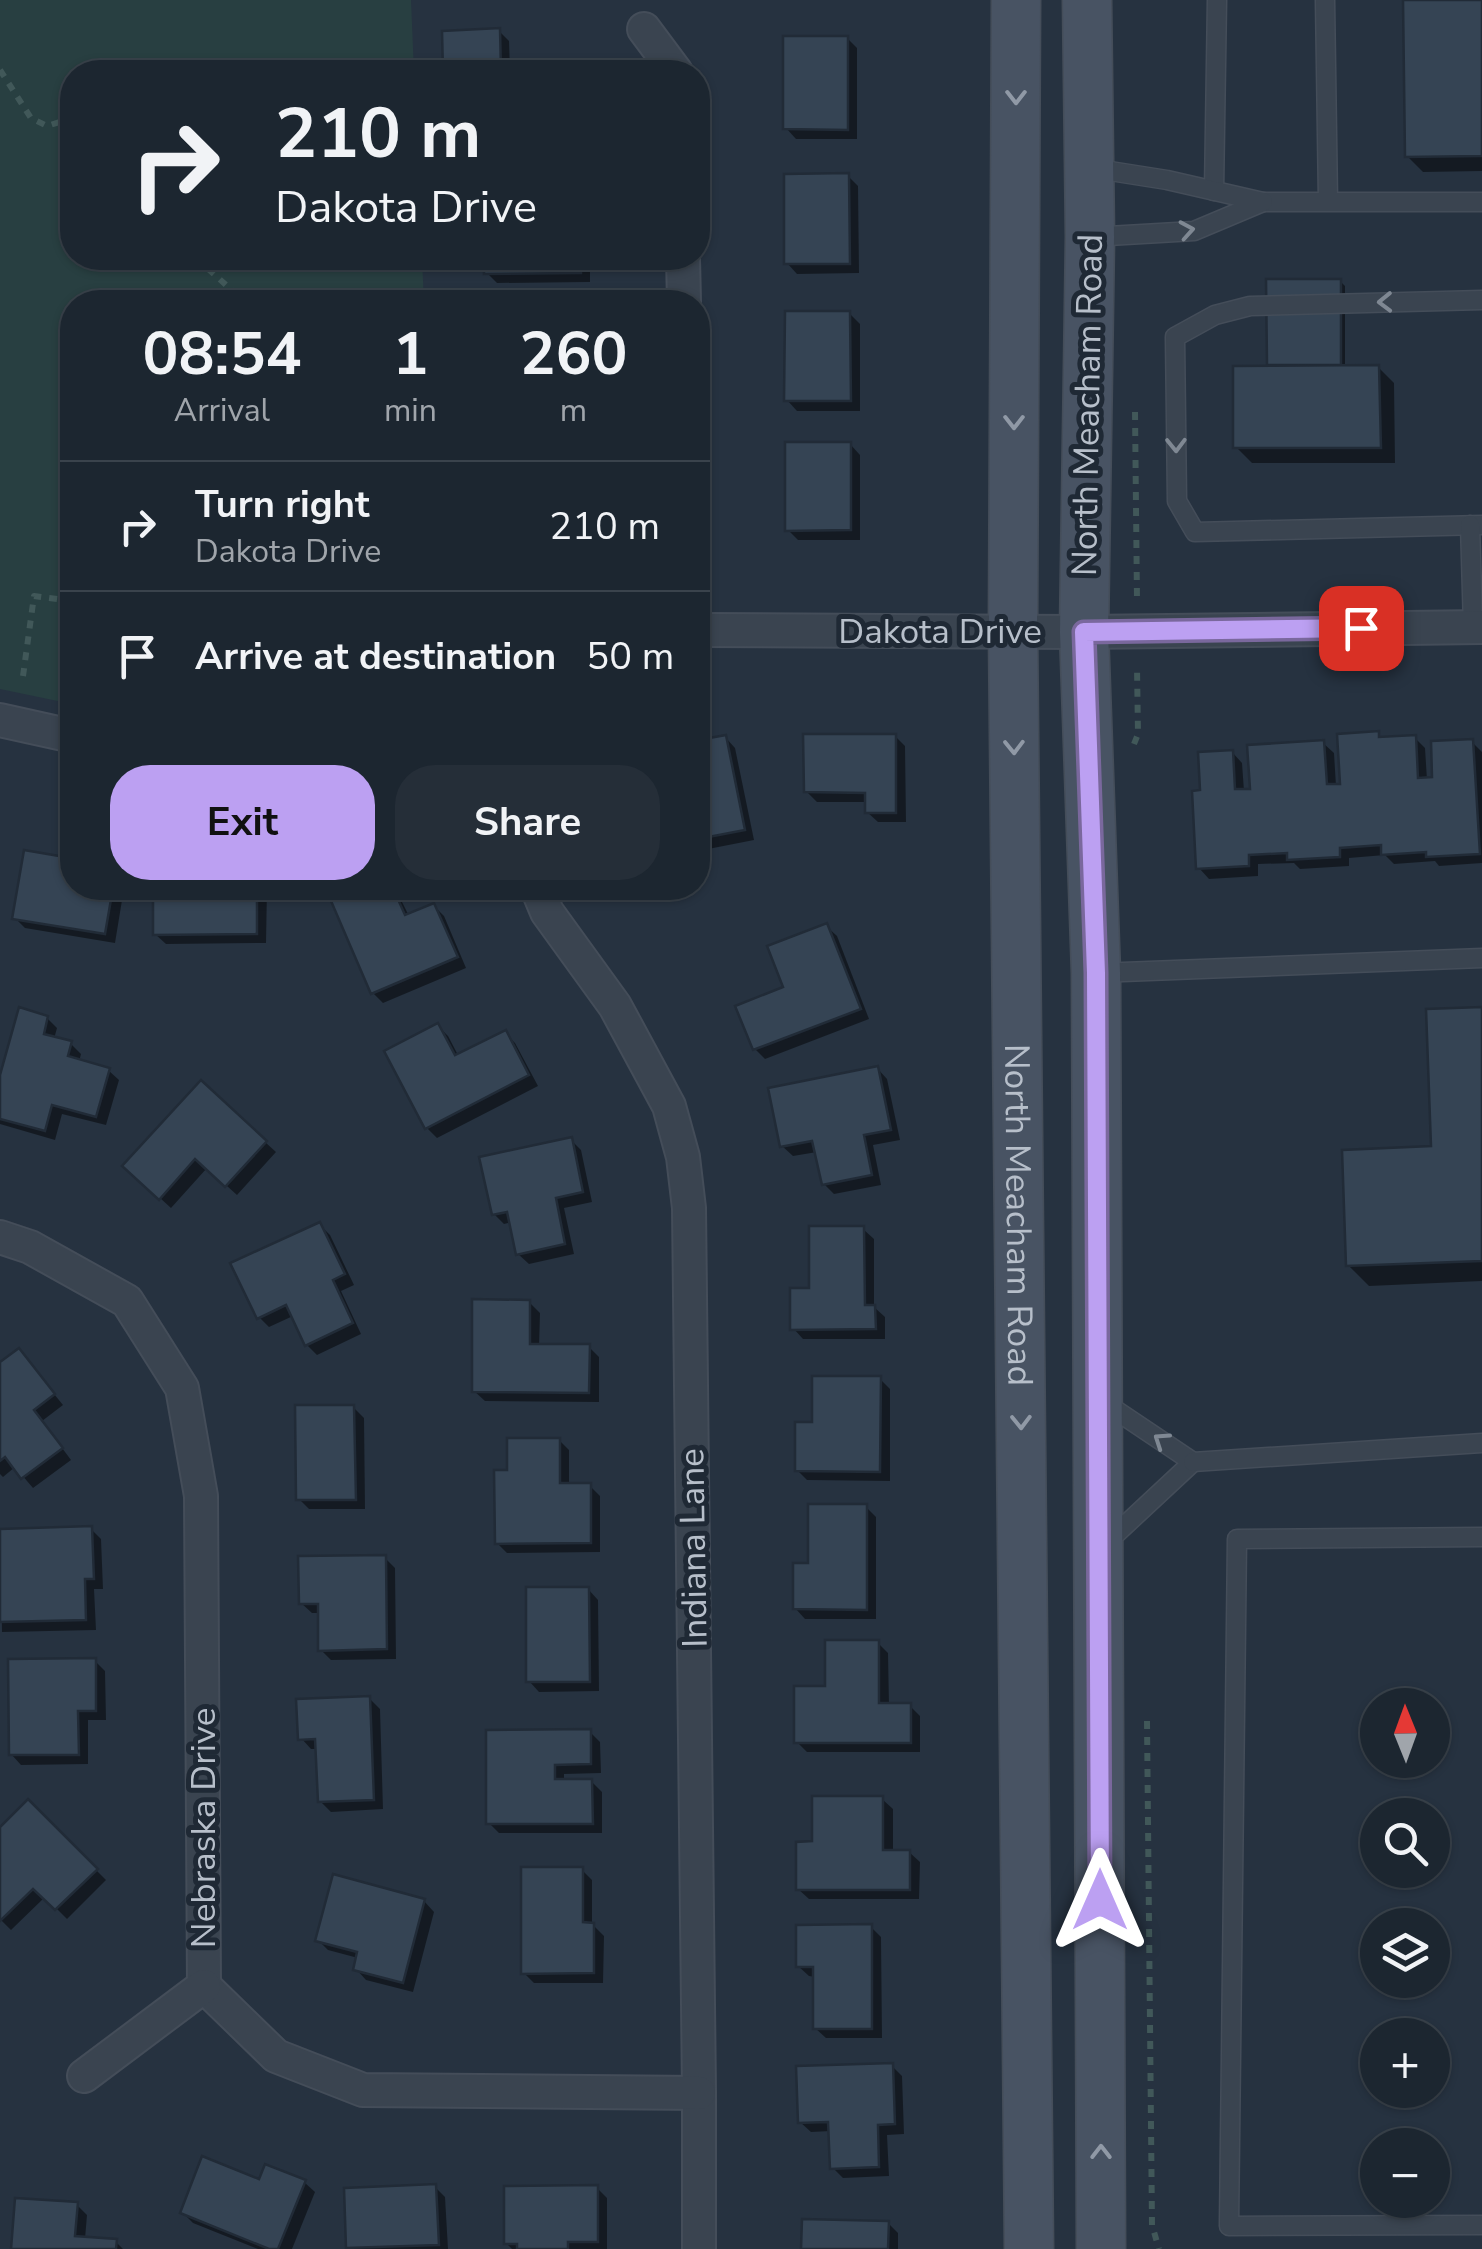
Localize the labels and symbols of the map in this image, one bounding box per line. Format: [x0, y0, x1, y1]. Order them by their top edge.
one-way arrow [1005, 90, 1027, 106]
one-way arrow [1179, 220, 1195, 241]
street label: North Meacham Road [1061, 234, 1114, 576]
one-way arrow [1376, 291, 1392, 312]
one-way arrow [1003, 416, 1025, 431]
one-way arrow [1165, 438, 1187, 454]
pin [1319, 586, 1404, 671]
street label: Dakota Drive [838, 608, 1042, 655]
one-way arrow [1003, 740, 1025, 756]
street label: North Meacham Road [993, 1044, 1043, 1386]
one-way arrow [1010, 1415, 1031, 1431]
one-way arrow [1153, 1434, 1171, 1453]
street label: Indiana Lane [668, 1448, 719, 1648]
north arrow [1360, 1688, 1450, 1778]
street label: Nebraska Drive [180, 1708, 227, 1948]
position arrow [1048, 1848, 1152, 1952]
one-way arrow [1090, 2143, 1112, 2158]

